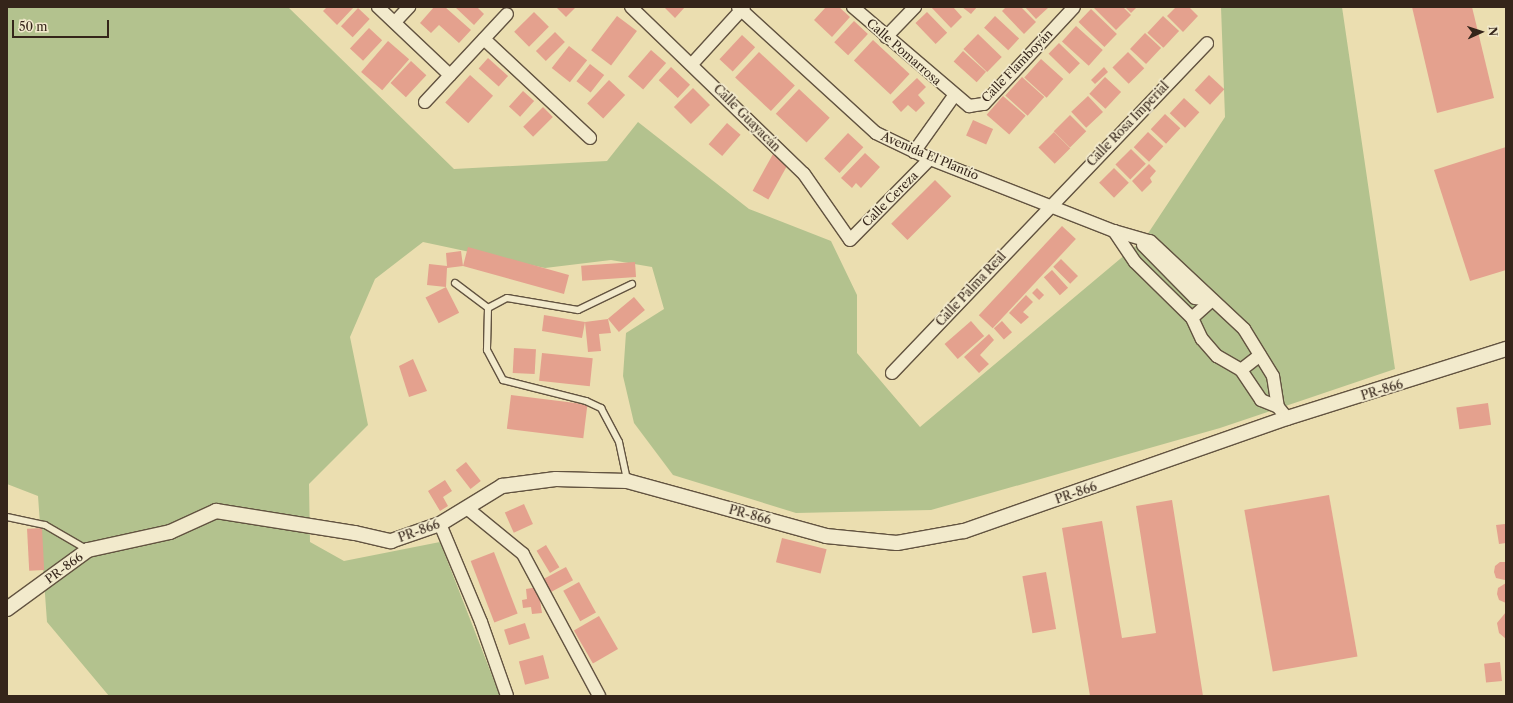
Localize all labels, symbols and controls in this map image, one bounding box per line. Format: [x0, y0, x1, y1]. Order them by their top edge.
scale bar [14, 12, 111, 38]
north arrow [1461, 12, 1501, 52]
street label: Calle Pomarrosa [864, 16, 944, 88]
text: 50 m [19, 19, 48, 34]
text: N [1486, 26, 1500, 37]
street label: Calle Flamboyán [979, 27, 1055, 105]
street label: Calle Rosa Imperial [1084, 79, 1172, 169]
street label: Calle Guayacán [711, 82, 783, 154]
street label: Avenida El Plantío [879, 129, 981, 183]
street label: Calle Cereza [859, 168, 921, 230]
street label: Calle Palma Real [933, 249, 1009, 329]
street label: PR-866 [1359, 377, 1405, 403]
street label: PR-866 [1053, 479, 1099, 507]
street label: PR-866 [727, 502, 773, 528]
street label: PR-866 [396, 517, 442, 545]
street label: PR-866 [42, 549, 86, 587]

